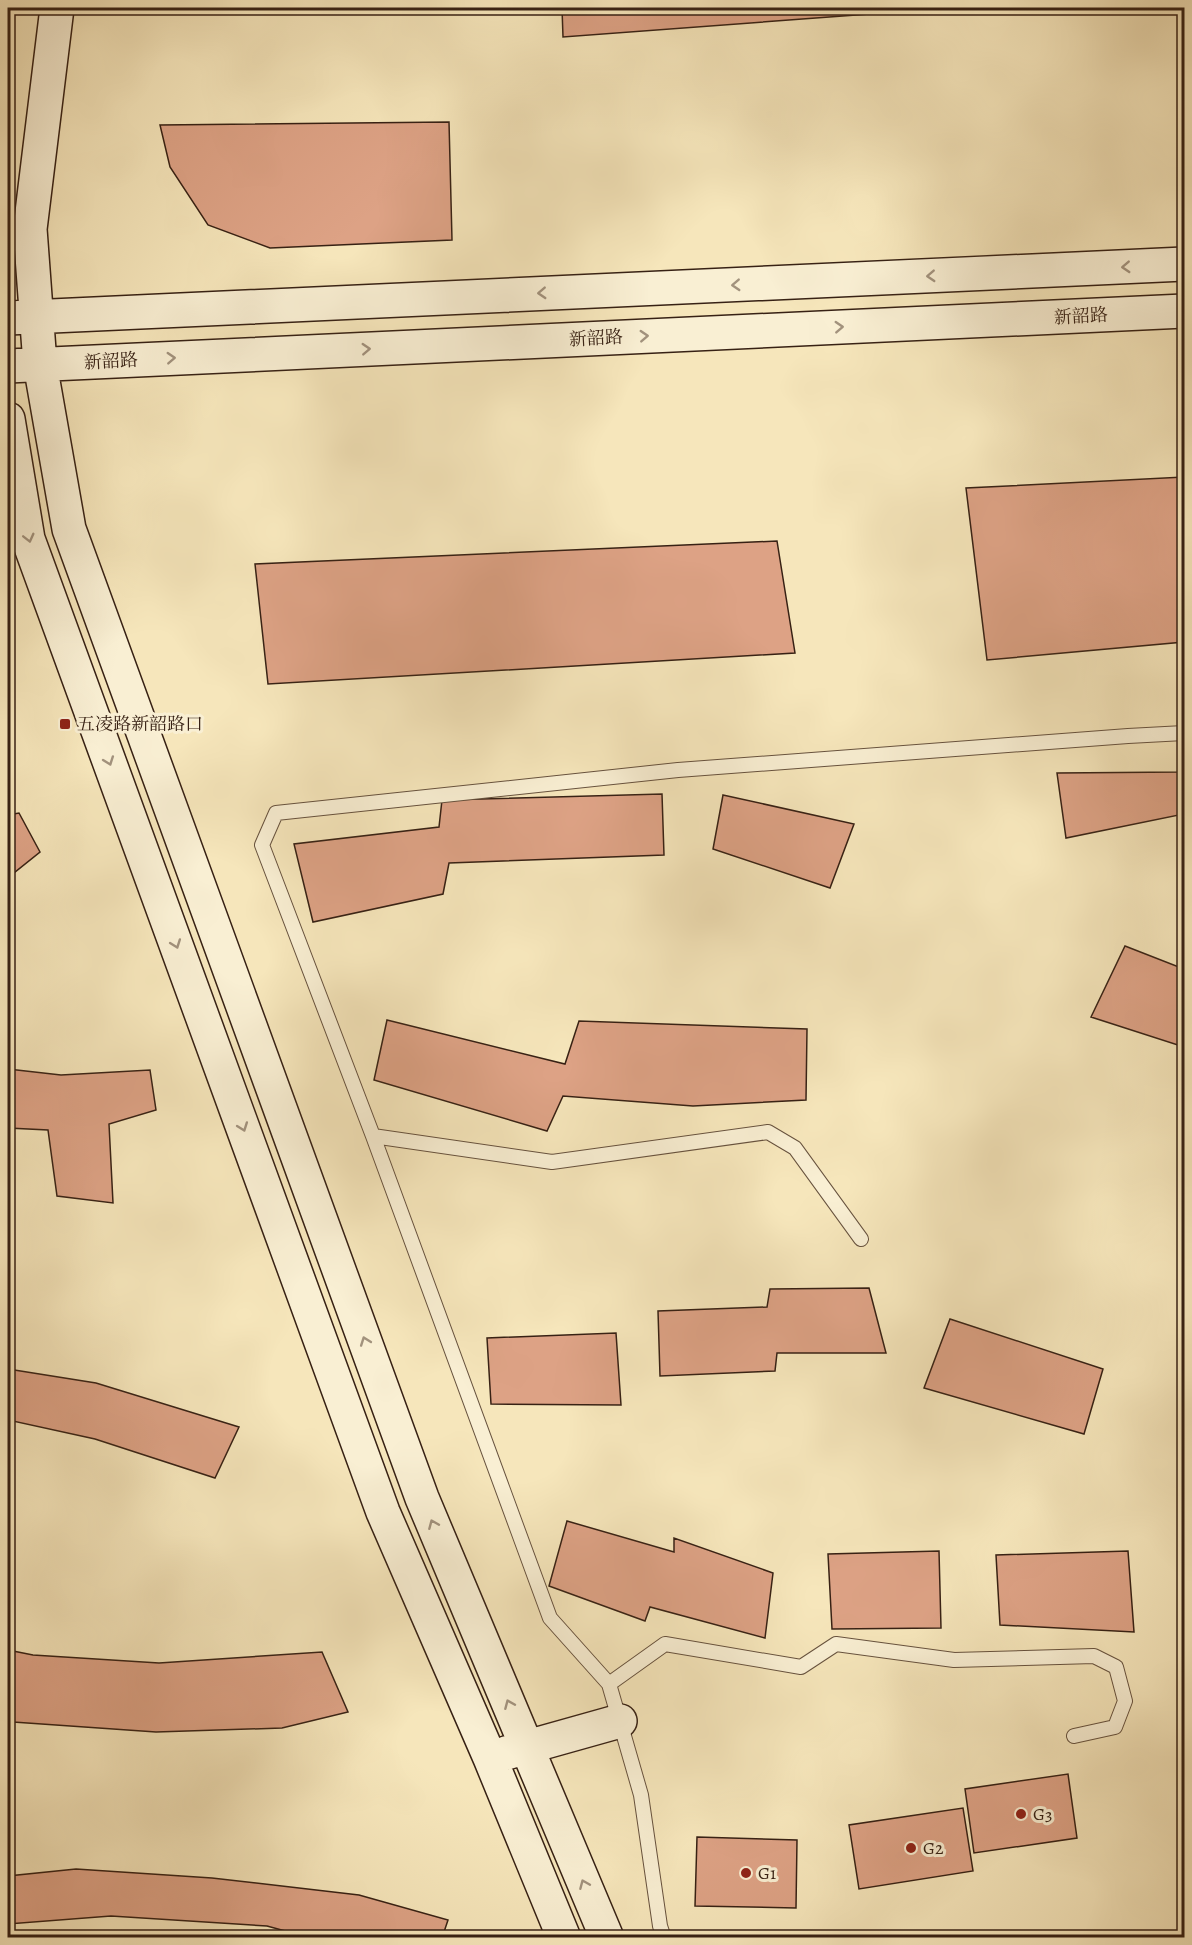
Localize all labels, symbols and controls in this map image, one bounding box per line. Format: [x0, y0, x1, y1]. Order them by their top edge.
one-way arrow [1122, 260, 1131, 273]
one-way arrow [927, 269, 936, 282]
one-way arrow [732, 278, 741, 291]
one-way arrow [537, 287, 546, 300]
street label: 新韶路 [1053, 303, 1109, 329]
one-way arrow [835, 321, 844, 334]
street label: 新韶路 [568, 325, 624, 351]
one-way arrow [640, 330, 649, 343]
one-way arrow [361, 343, 370, 356]
street label: 新韶路 [83, 348, 139, 374]
one-way arrow [166, 352, 175, 365]
one-way arrow [21, 533, 34, 543]
place label: 五凌路新韶路口 [77, 712, 203, 736]
marker: 五凌路新韶路口 [58, 717, 72, 731]
one-way arrow [101, 755, 114, 766]
one-way arrow [168, 938, 181, 949]
one-way arrow [235, 1122, 248, 1132]
one-way arrow [360, 1336, 373, 1347]
one-way arrow [428, 1519, 440, 1530]
one-way arrow [504, 1699, 516, 1710]
place label: G3 [1033, 1802, 1053, 1826]
marker: G3 [1014, 1807, 1028, 1821]
place label: G2 [923, 1836, 944, 1860]
marker: G2 [904, 1841, 918, 1855]
place label: G1 [758, 1861, 776, 1885]
marker: G1 [739, 1866, 753, 1880]
one-way arrow [579, 1879, 591, 1890]

